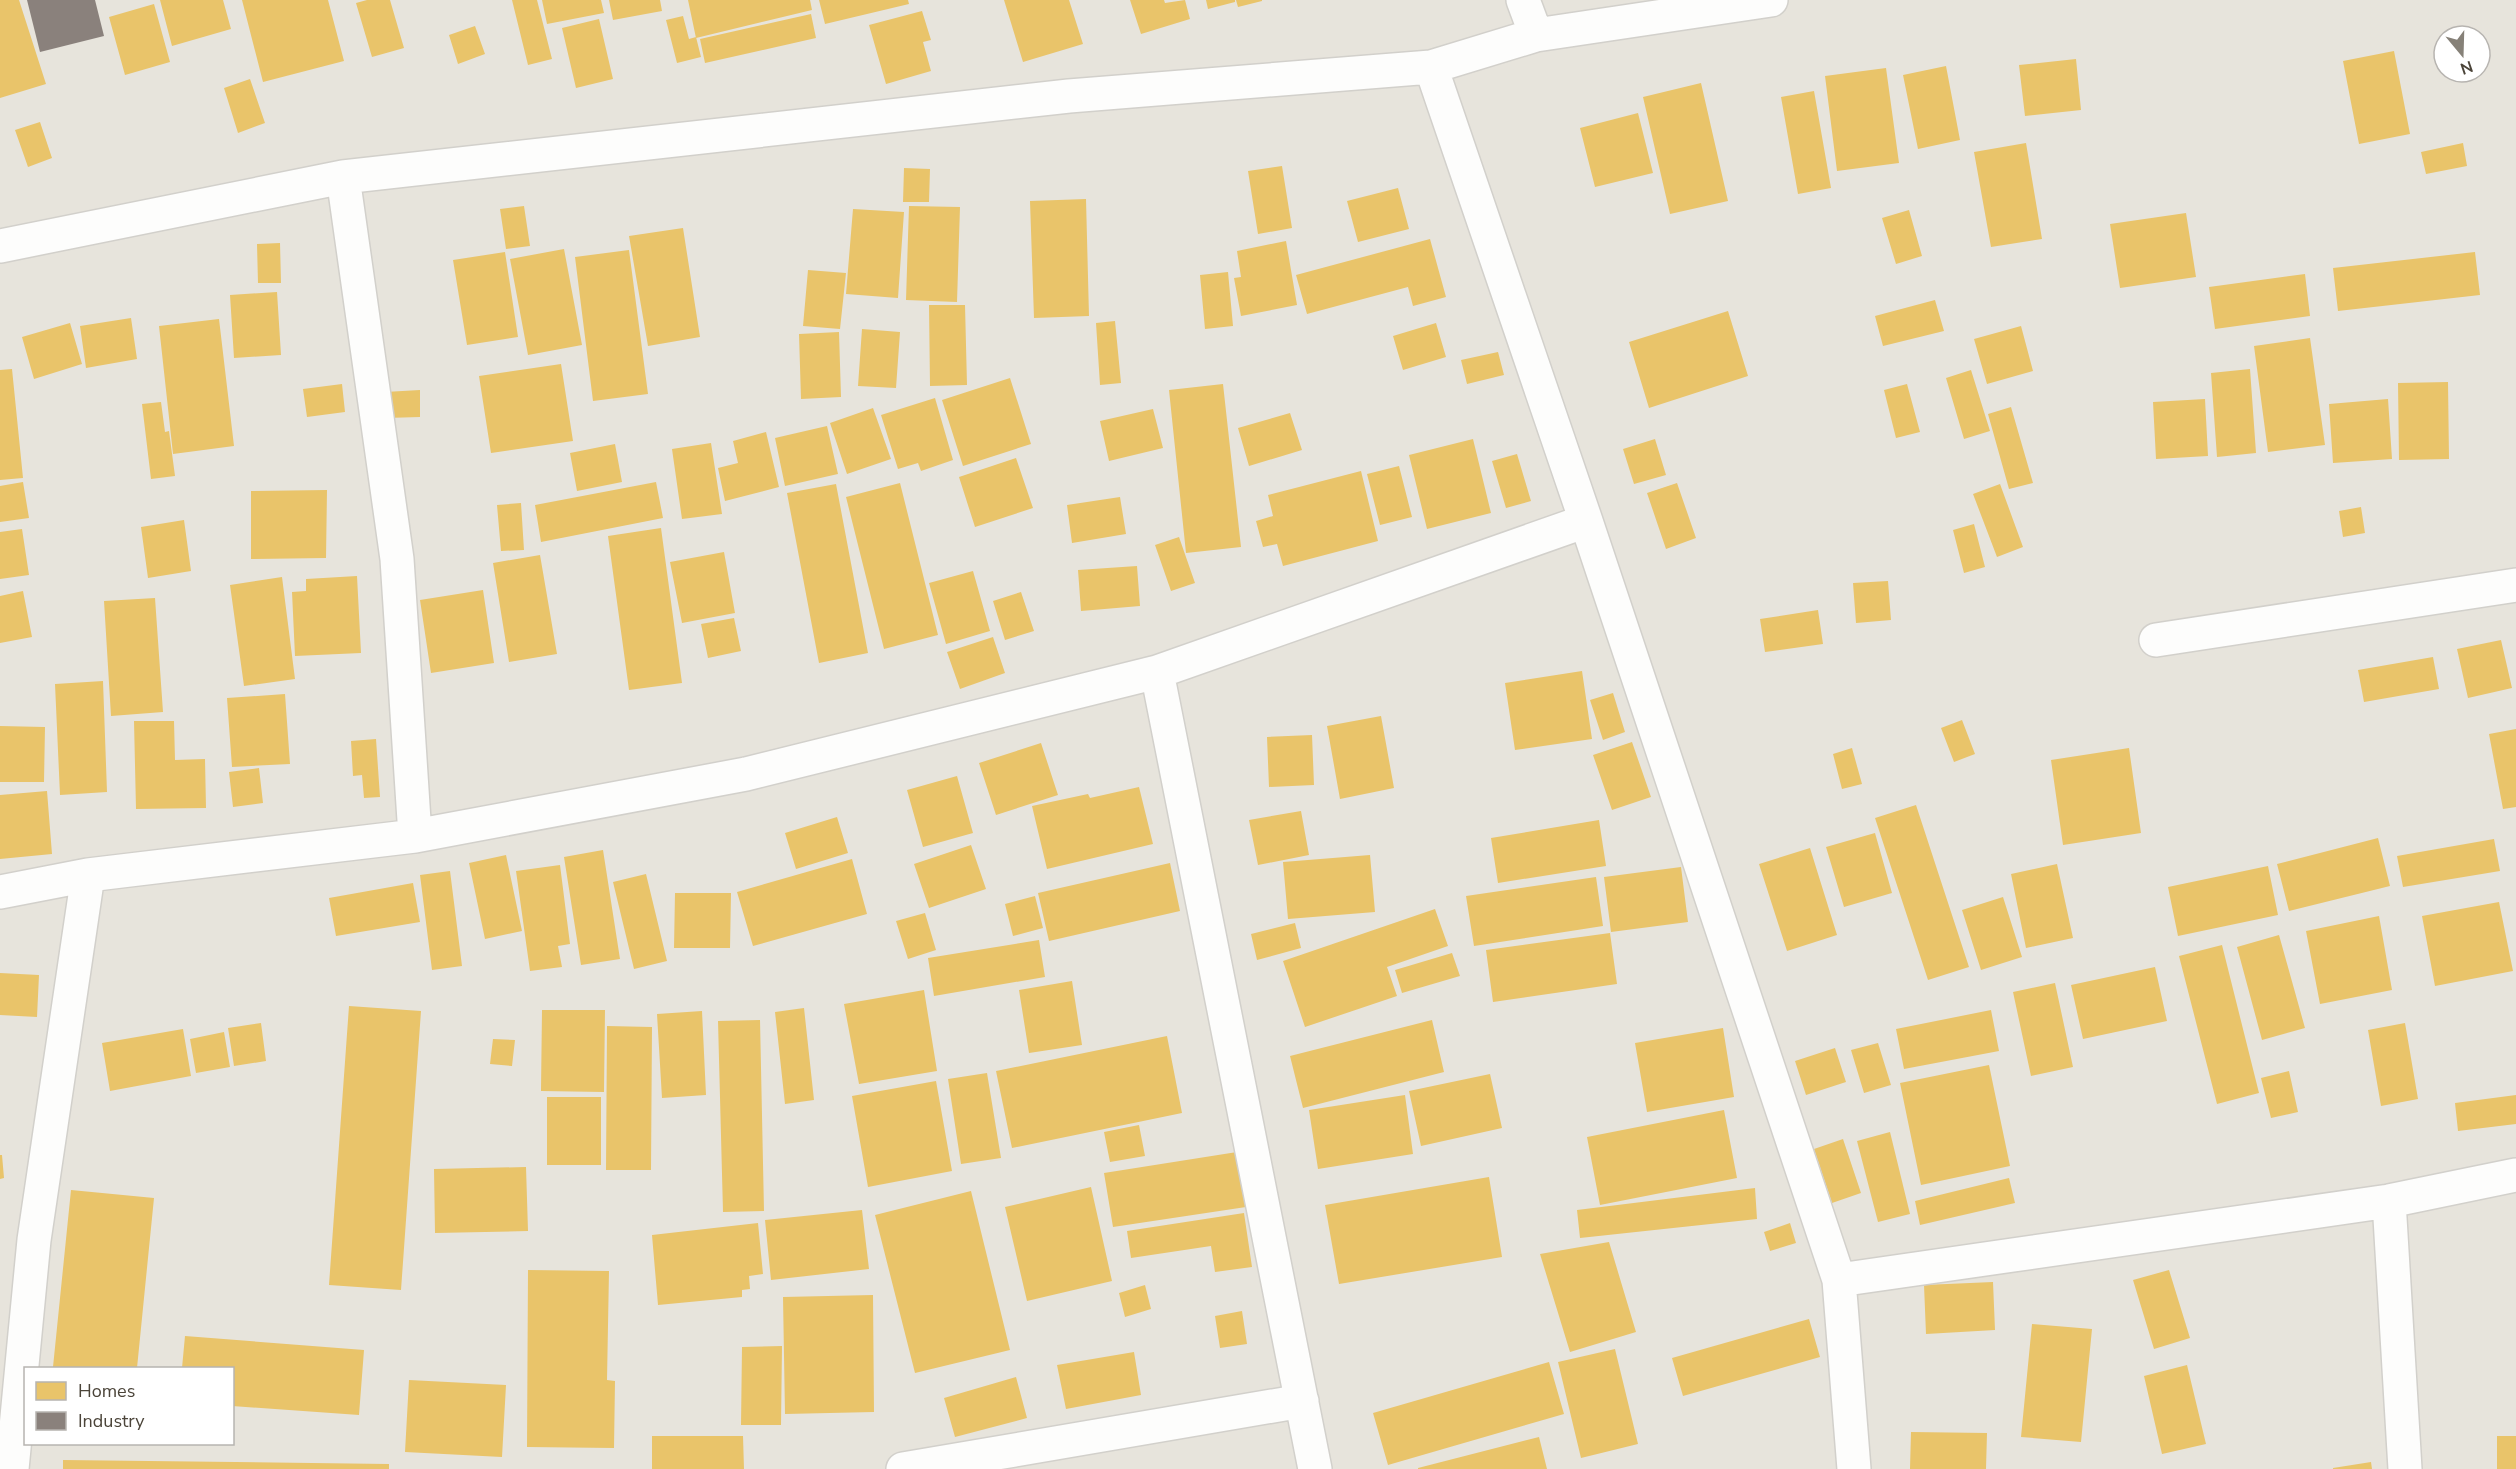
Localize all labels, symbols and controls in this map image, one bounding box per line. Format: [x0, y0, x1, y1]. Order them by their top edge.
north arrow [2432, 24, 2492, 84]
text: N [2457, 55, 2476, 80]
legend [24, 1367, 234, 1445]
text: Homes [78, 1379, 135, 1403]
text: Industry [78, 1409, 145, 1433]

